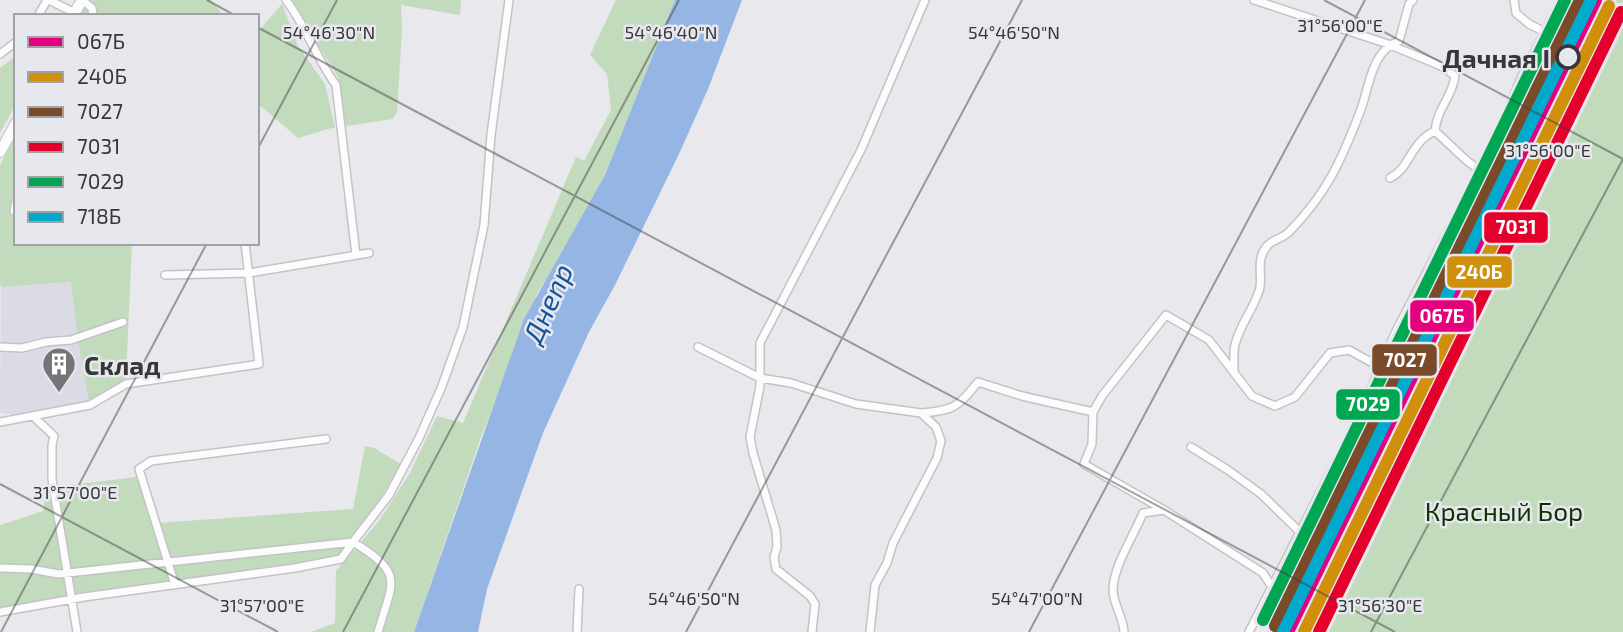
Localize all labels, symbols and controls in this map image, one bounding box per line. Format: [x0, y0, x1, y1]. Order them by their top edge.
legend [14, 14, 259, 245]
text: 31°56'00"E [1297, 14, 1383, 36]
text: 54°46'30"N [283, 21, 375, 43]
text: 54°46'40"N [625, 21, 718, 43]
text: 54°46'50"N [968, 21, 1060, 43]
text: 067Б [77, 28, 125, 53]
place label: Дачная I [1443, 42, 1550, 73]
marker: Дачная I [1556, 45, 1580, 69]
text: 240Б [77, 63, 127, 88]
text: 7027 [77, 98, 123, 123]
text: 7031 [77, 133, 120, 158]
text: 31°56'00"E [1505, 139, 1591, 161]
text: 7029 [77, 168, 124, 193]
text: 718Б [77, 203, 121, 228]
line badge: 7031 [1483, 211, 1549, 244]
text: 7031 [1495, 215, 1537, 238]
line badge: 240Б [1446, 255, 1513, 289]
water label: Днепр [514, 258, 579, 350]
text: 240Б [1456, 260, 1503, 283]
line badge: 067Б [1409, 299, 1475, 333]
text: 067Б [1419, 304, 1465, 327]
line badge: 7027 [1371, 343, 1438, 377]
building icon: Склад [40, 345, 78, 394]
text: 7027 [1383, 348, 1427, 371]
place label: Склад [84, 349, 161, 380]
line badge: 7029 [1335, 388, 1401, 421]
text: 7029 [1346, 392, 1390, 415]
text: 31°57'00"E [33, 481, 117, 503]
park label: Красный Бор [1425, 495, 1583, 526]
text: 54°46'50"N [648, 587, 740, 609]
text: 54°47'00"N [991, 587, 1083, 609]
text: 31°57'00"E [220, 594, 304, 616]
text: 31°56'30"E [1338, 594, 1422, 616]

